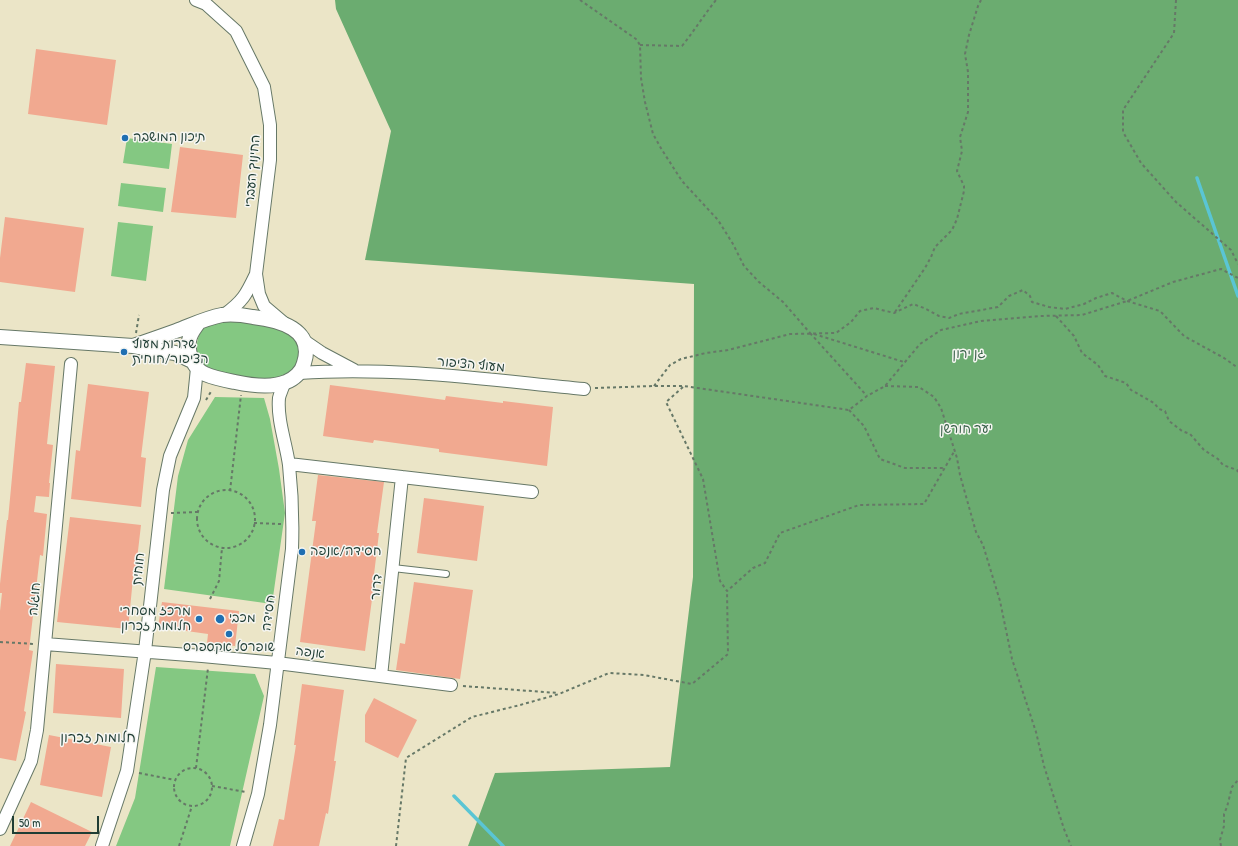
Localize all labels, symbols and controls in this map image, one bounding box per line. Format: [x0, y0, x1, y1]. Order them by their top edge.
place label: תיכון המושבה [133, 130, 205, 146]
marker: תיכון המושבה [120, 133, 130, 143]
street label: החינוך העברי [242, 134, 264, 208]
place label: שדרות מעוף הציפור/חוחית [132, 337, 208, 368]
marker: שדרות מעוף הציפור/חוחית [119, 347, 129, 357]
park label: גן ירון [953, 347, 985, 363]
street label: מעוף הציפור [436, 354, 506, 376]
park label: יער חורשן [940, 422, 992, 438]
place label: חסידה/אנפה [310, 544, 381, 560]
marker: חסידה/אנפה [297, 547, 307, 557]
street label: חוחית [130, 552, 148, 586]
street label: דרור [368, 573, 386, 601]
street label: חוגלה [26, 582, 44, 616]
street label: חסידה [259, 594, 279, 632]
place label: מרכז מסחרי חלומות זכרון [120, 604, 191, 635]
place label: מכבי [229, 611, 255, 627]
marker: מכבי [214, 613, 226, 625]
marker: מרכז מסחרי חלומות זכרון [194, 614, 204, 624]
marker: שופרסל אקספרס [224, 629, 234, 639]
place label: שופרסל אקספרס [183, 640, 275, 656]
street label: אנפה [294, 643, 326, 663]
district label: חלומות זכרון [60, 730, 136, 746]
scale bar [14, 808, 101, 834]
text: 50 m [19, 814, 40, 831]

